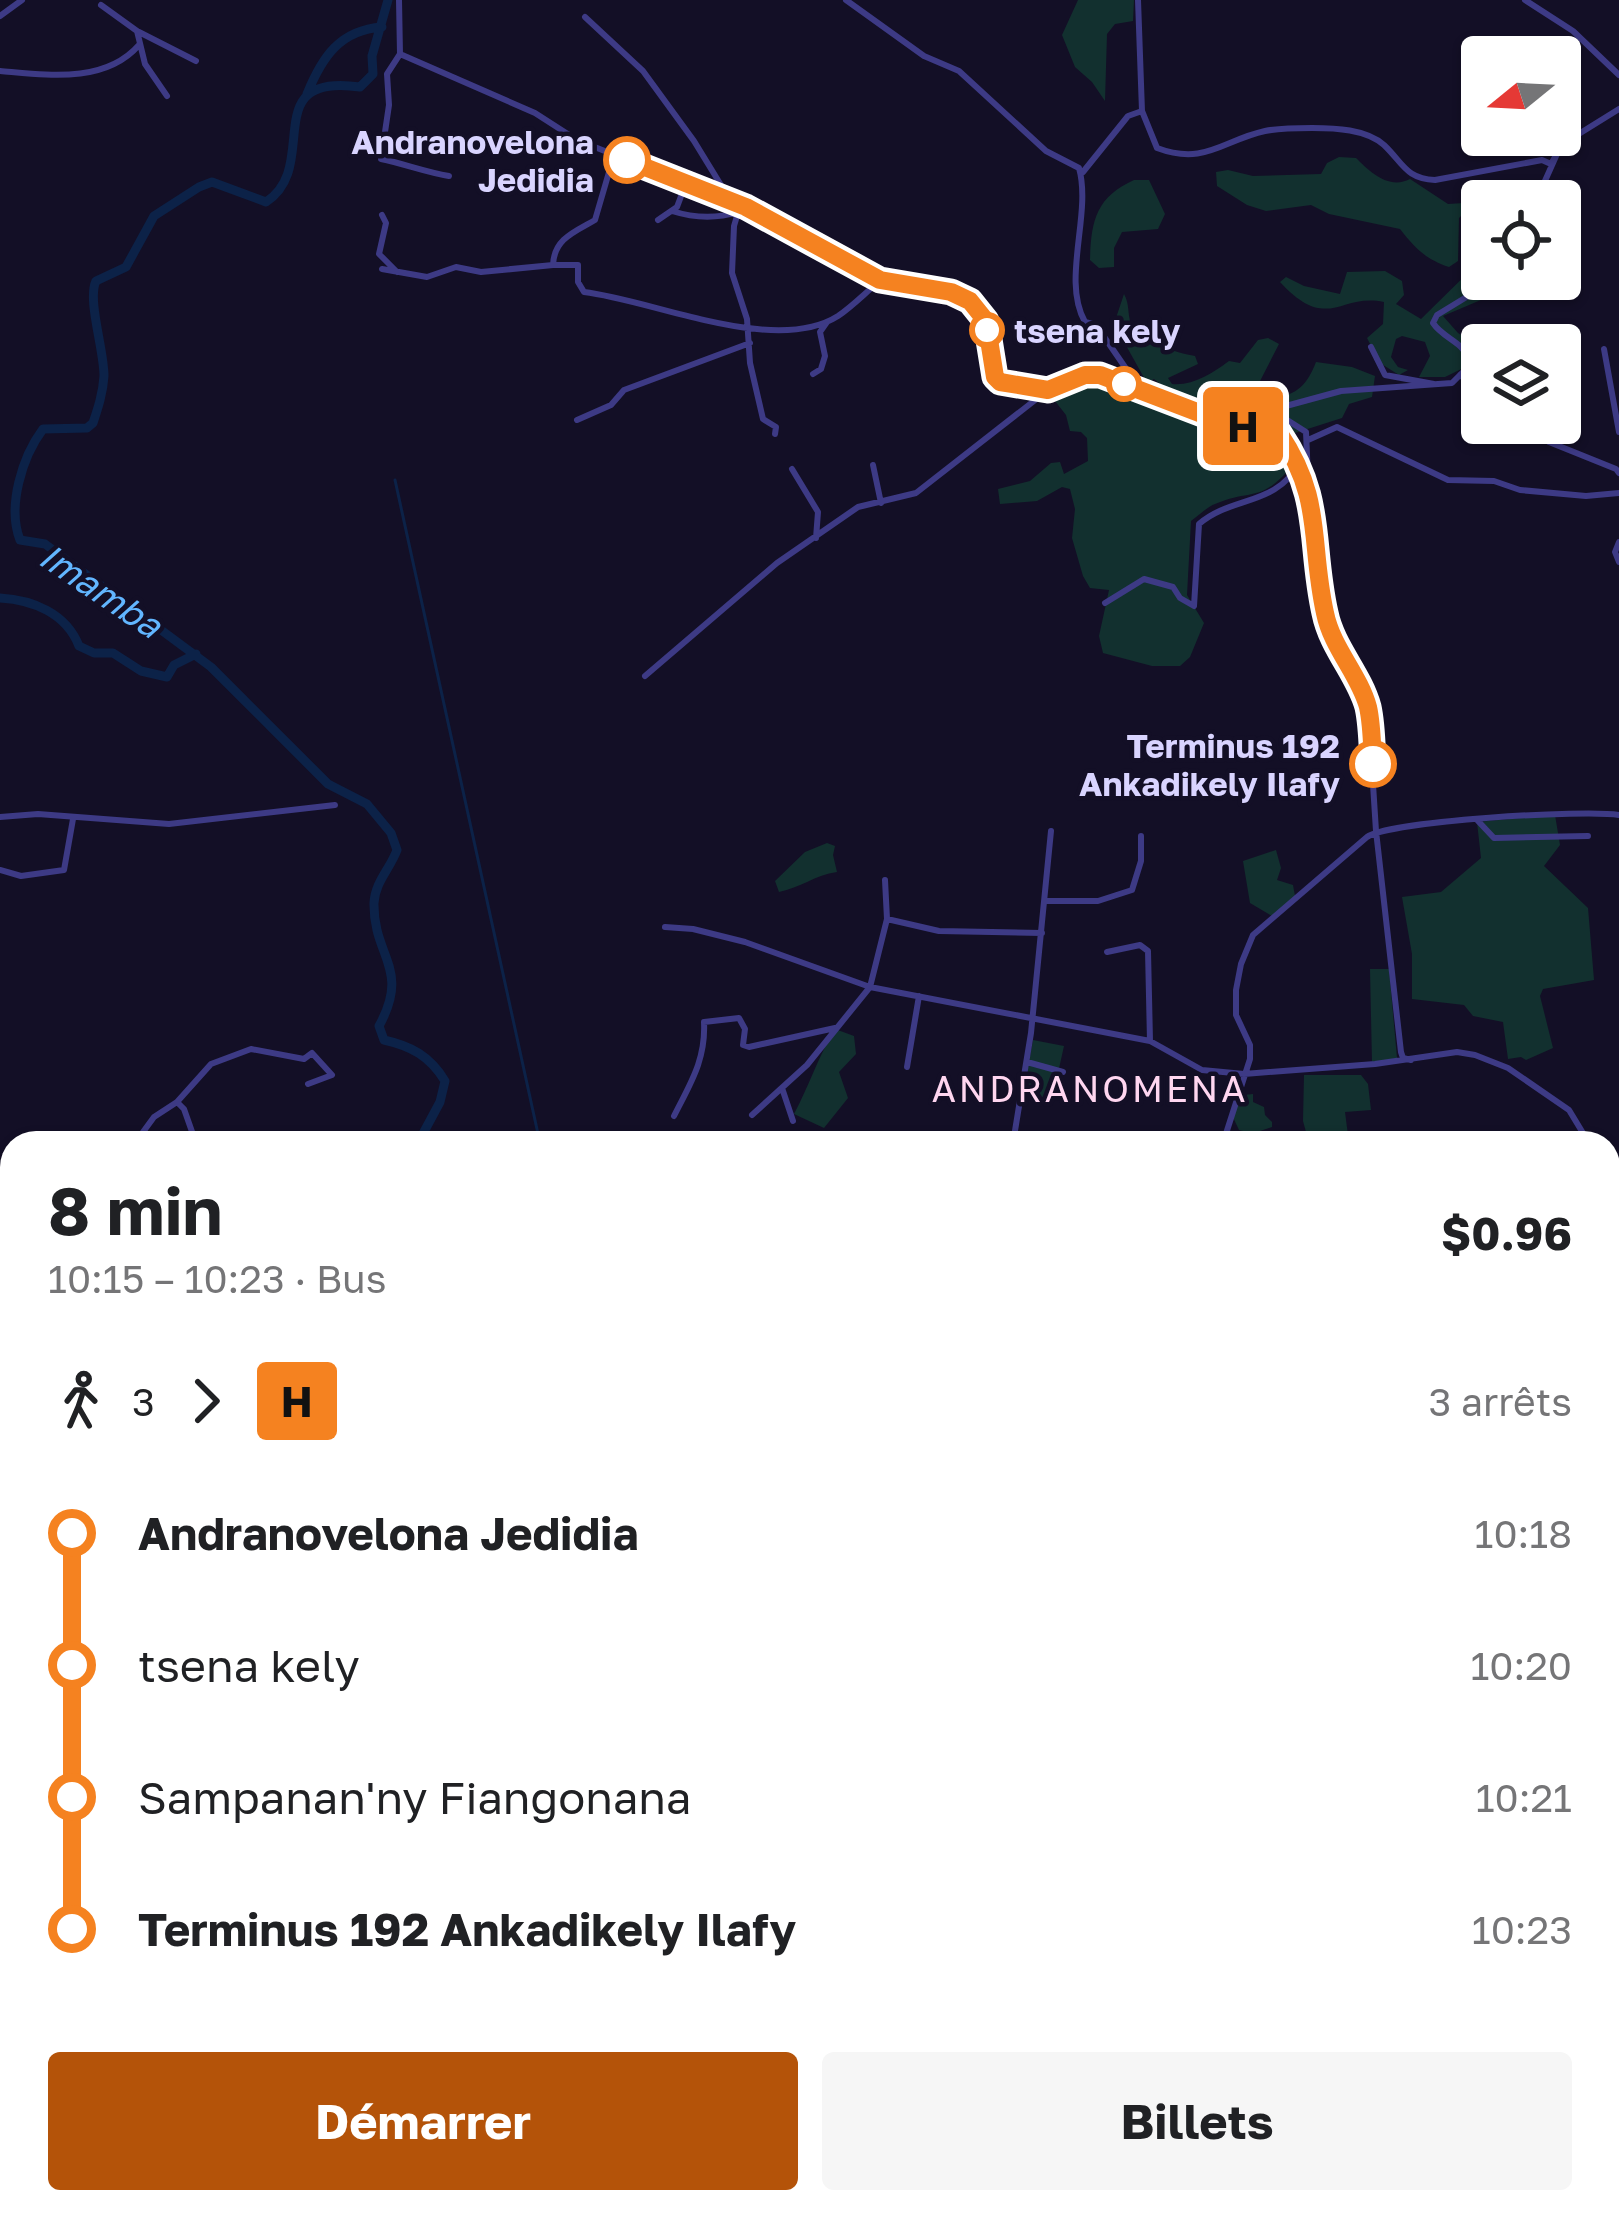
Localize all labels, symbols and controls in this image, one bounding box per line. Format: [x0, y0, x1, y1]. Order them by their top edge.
north arrow [1461, 36, 1581, 156]
map controls [1461, 36, 1581, 444]
place label: Andranovelona Jedidia [351, 122, 594, 199]
marker: Andranovelona Jedidia [605, 138, 649, 182]
button: locate [1461, 180, 1581, 300]
place label: tsena kely [1014, 311, 1181, 350]
marker: tsena kely [971, 314, 1003, 346]
button: layers [1461, 324, 1581, 444]
unlabelled marker [1108, 368, 1140, 400]
line badge: H [1204, 387, 1282, 465]
text: H [1227, 401, 1259, 451]
water label: Imamba [32, 534, 172, 647]
place label: Terminus 192 Ankadikely Ilafy [1079, 726, 1340, 803]
marker: Terminus 192 Ankadikely Ilafy [1351, 742, 1395, 786]
district label: ANDRANOMENA [932, 1067, 1248, 1110]
text: 8 min [48, 1170, 223, 1250]
text: $0.96 [1441, 1206, 1572, 1260]
text: 10:15 – 10:23 · Bus [48, 1255, 386, 1302]
icon: walk [48, 1368, 114, 1434]
icon: forward [173, 1368, 239, 1434]
text: H [281, 1376, 313, 1426]
text: 3 [132, 1378, 155, 1425]
text: 3 arrêts [1428, 1378, 1572, 1425]
text: Andranovelona Jedidia [138, 1506, 639, 1560]
text: 10:18 [1474, 1510, 1572, 1557]
text: tsena kely [138, 1638, 360, 1692]
text: 10:20 [1470, 1642, 1572, 1689]
text: Sampanan'ny Fiangonana [138, 1770, 691, 1824]
text: 10:21 [1476, 1774, 1572, 1821]
text: Terminus 192 Ankadikely Ilafy [138, 1902, 796, 1956]
text: 10:23 [1472, 1906, 1572, 1953]
button: Démarrer [48, 2052, 798, 2190]
button: Billets [822, 2052, 1572, 2190]

